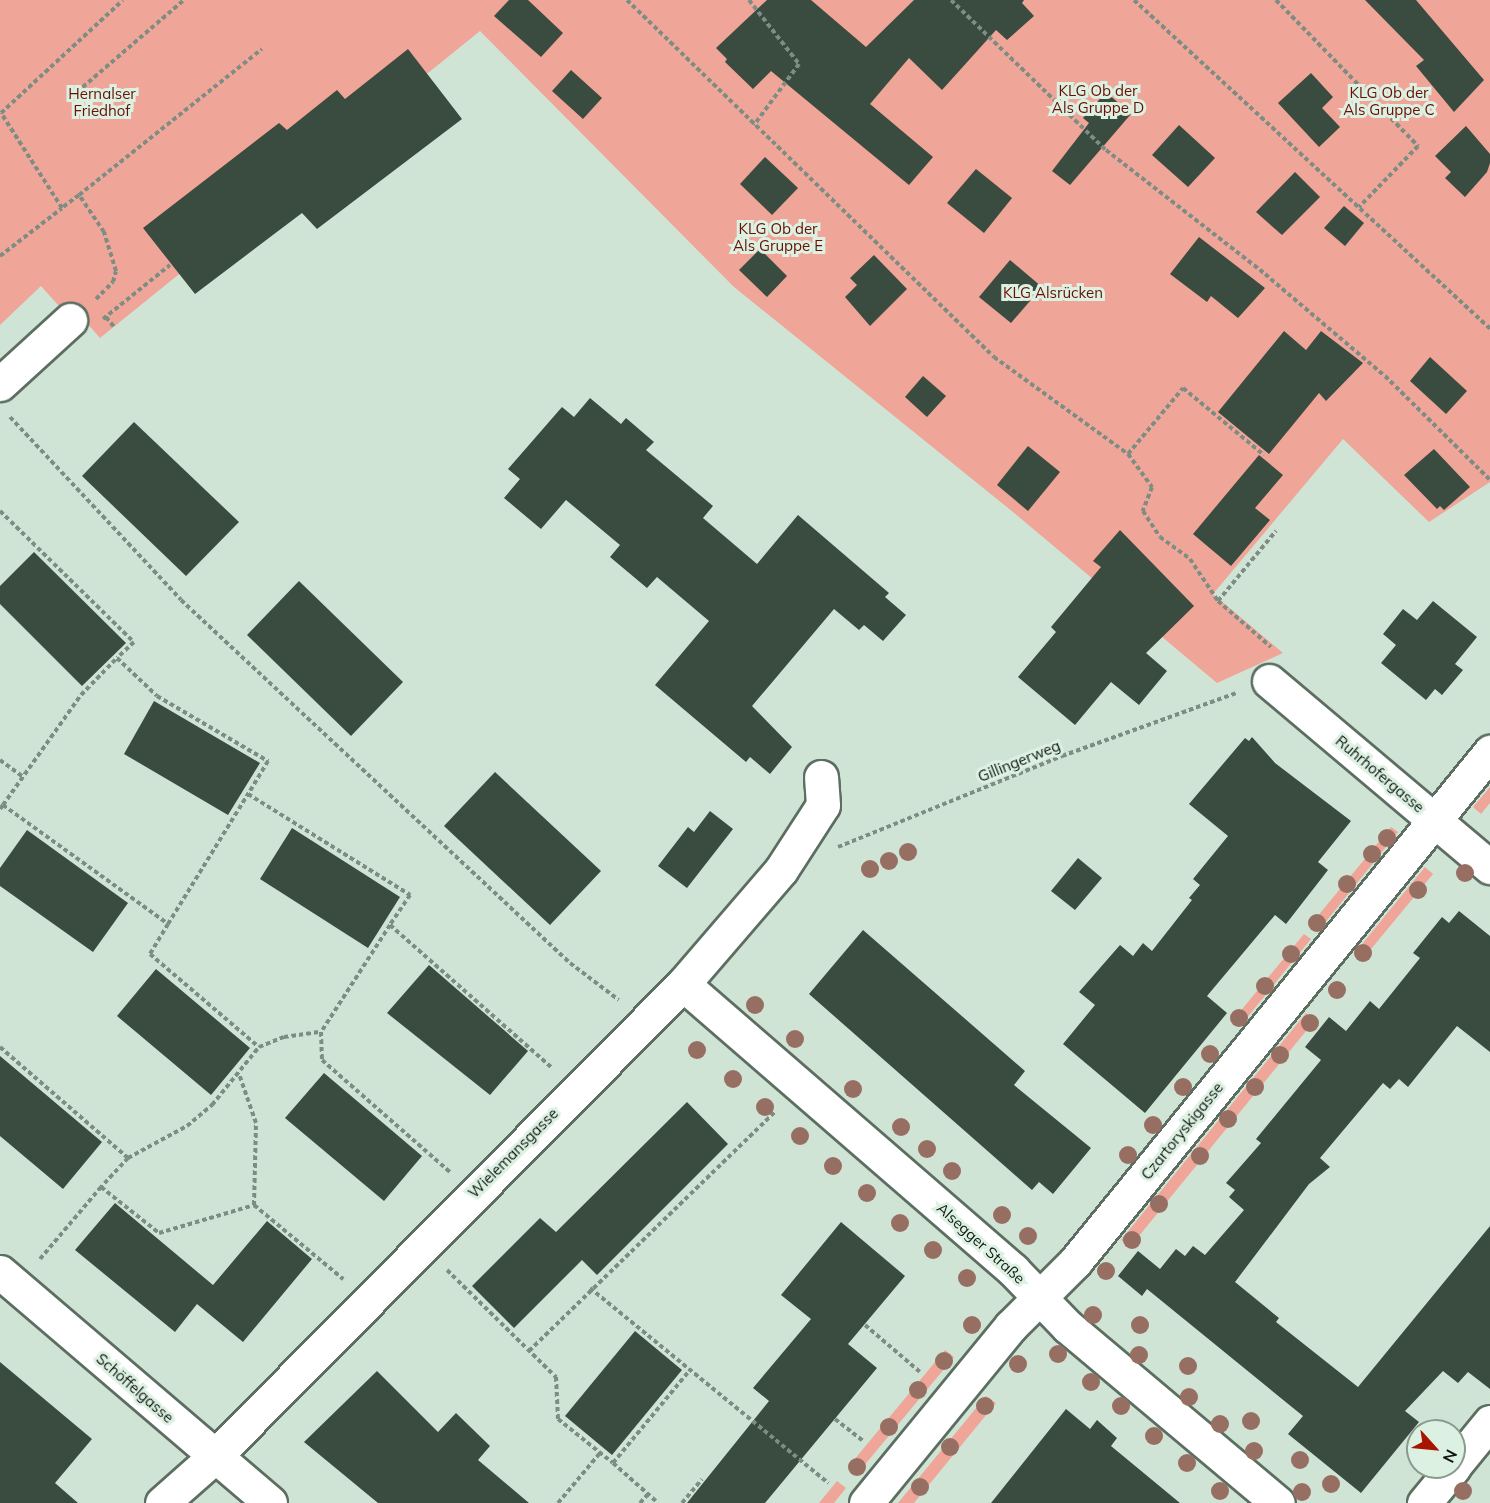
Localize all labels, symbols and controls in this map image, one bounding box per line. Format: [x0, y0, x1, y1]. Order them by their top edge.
park label: KLG Ob der Als Gruppe D [1052, 81, 1144, 116]
park label: KLG Ob der Als Gruppe C [1343, 83, 1435, 118]
park label: Hernalser Friedhof [68, 84, 136, 119]
park label: KLG Ob der Als Gruppe E [733, 219, 823, 254]
park label: KLG Alsrücken [1003, 284, 1103, 302]
street label: Ruhrhofergasse [1332, 732, 1428, 816]
street label: Gillingerweg [975, 736, 1063, 786]
street label: Czartoryskigasse [1137, 1079, 1227, 1183]
street label: Wielemansgasse [464, 1104, 562, 1202]
street label: Alsegger Straße [933, 1199, 1029, 1287]
street label: Schöffelgasse [93, 1350, 177, 1426]
north arrow [1406, 1419, 1466, 1479]
text: N [1439, 1446, 1462, 1466]

